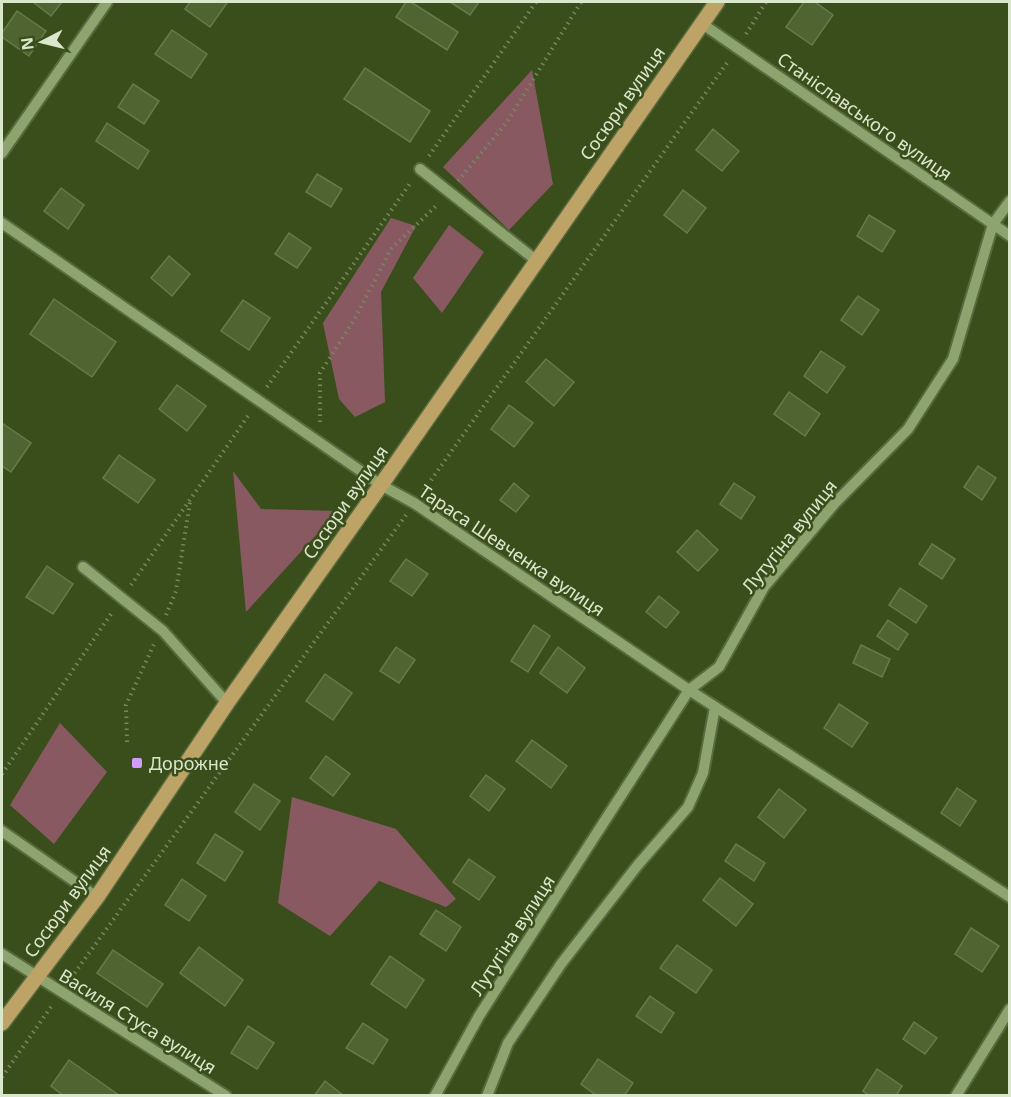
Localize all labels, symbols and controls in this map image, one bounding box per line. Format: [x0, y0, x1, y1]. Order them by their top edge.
north arrow [12, 12, 72, 72]
text: N [15, 36, 39, 52]
street label: Сосюри вулиця [574, 41, 670, 165]
street label: Станіславського вулиця [773, 46, 957, 186]
street label: Сосюри вулиця [297, 440, 393, 564]
street label: Лутугіна вулиця [736, 474, 842, 598]
street label: Тараса Шевченка вулиця [414, 479, 610, 621]
place label: Дорожне [149, 751, 229, 775]
marker: Дорожне [130, 756, 144, 770]
street label: Сосюри вулиця [18, 840, 116, 962]
street label: Лутугіна вулиця [464, 870, 560, 1000]
street label: Василя Стуса вулиця [55, 963, 221, 1079]

